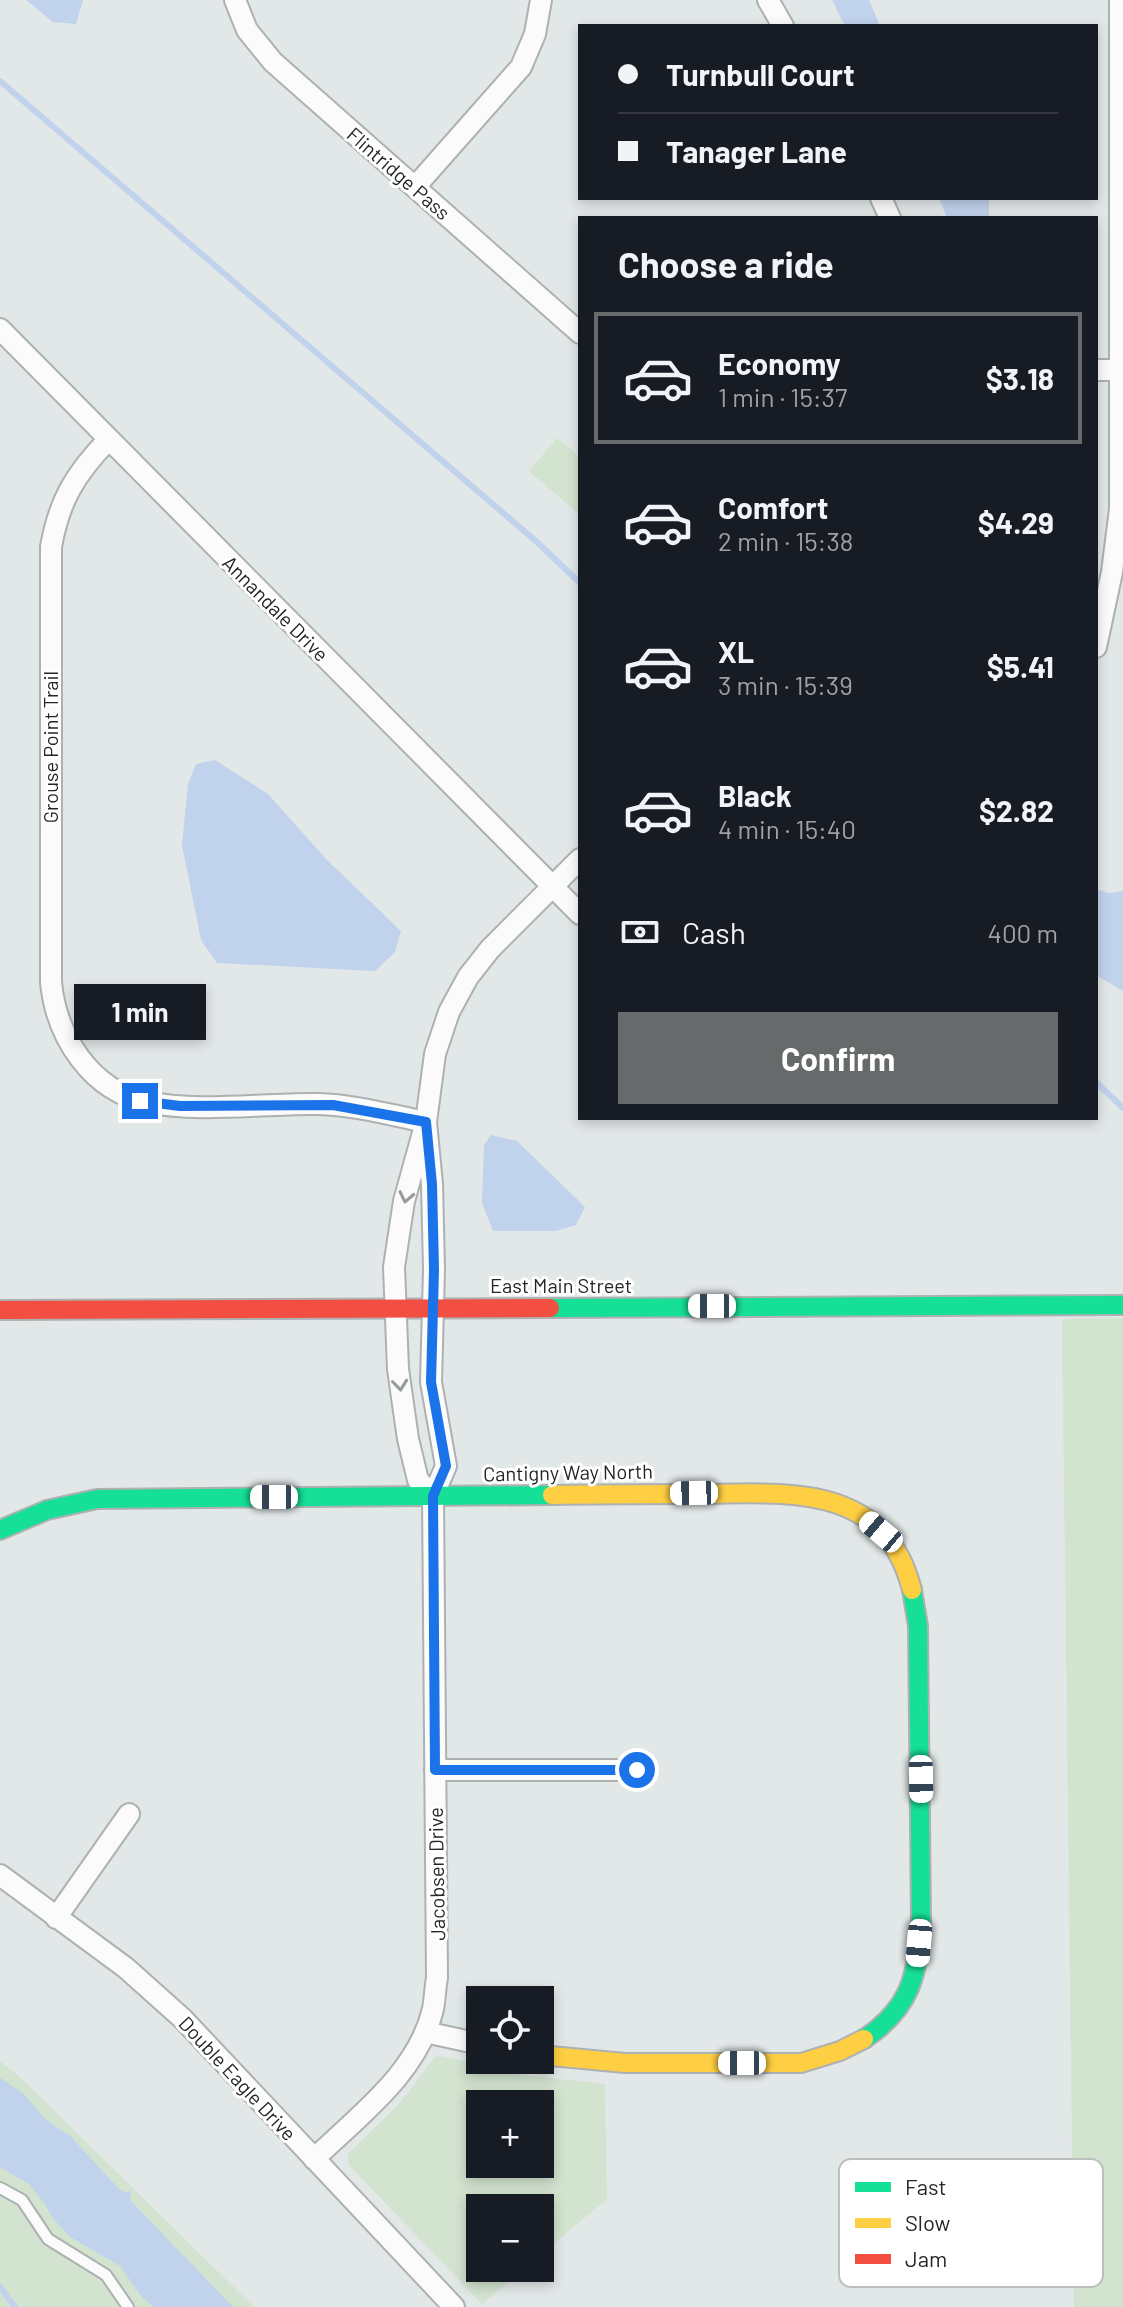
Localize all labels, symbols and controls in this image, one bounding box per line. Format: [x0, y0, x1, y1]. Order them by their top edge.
text: Turnbull Court [666, 56, 855, 92]
street label: Flintridge Pass [343, 122, 455, 224]
text: Tanager Lane [666, 133, 847, 169]
text: Choose a ride [618, 242, 834, 285]
icon: car [622, 342, 694, 414]
text: Economy [718, 345, 841, 381]
text: $3.18 [986, 360, 1054, 396]
text: 1 min · 15:37 [718, 381, 847, 412]
icon: car [622, 486, 694, 558]
text: Comfort [718, 489, 828, 525]
text: $4.29 [978, 504, 1054, 540]
text: 2 min · 15:38 [718, 525, 853, 556]
street label: Annandale Drive [218, 550, 334, 666]
icon: car [622, 630, 694, 702]
text: XL [718, 633, 754, 669]
text: $5.41 [987, 648, 1054, 684]
text: 3 min · 15:39 [718, 669, 853, 700]
street label: Grouse Point Trail [38, 671, 62, 823]
icon: car [622, 774, 694, 846]
text: Black [718, 777, 792, 813]
text: $2.82 [979, 792, 1054, 828]
text: 4 min · 15:40 [718, 813, 856, 844]
icon: cash [618, 910, 662, 954]
text: Cash [682, 914, 746, 950]
text: 400 m [988, 917, 1058, 948]
callout: 1 min [74, 985, 206, 1041]
text: 1 min [112, 996, 168, 1027]
button: Confirm [618, 1012, 1058, 1104]
route end [122, 1083, 158, 1119]
one-way arrow [398, 1190, 415, 1204]
street label: East Main Street [490, 1273, 632, 1297]
car [688, 1294, 736, 1318]
one-way arrow [391, 1379, 408, 1392]
street label: Cantigny Way North [483, 1459, 653, 1485]
car [670, 1481, 718, 1505]
car [250, 1485, 298, 1509]
car [855, 1507, 907, 1557]
route start [619, 1752, 655, 1788]
car [909, 1755, 933, 1803]
street label: Jacobsen Drive [423, 1807, 449, 1941]
car [905, 1918, 933, 1968]
map controls [466, 1986, 554, 2282]
button: locate [466, 1986, 554, 2074]
street label: Double Eagle Drive [174, 2011, 302, 2145]
car [718, 2051, 766, 2075]
button: + [466, 2090, 554, 2178]
legend [839, 2159, 1103, 2287]
text: Fast [905, 2173, 947, 2199]
button: − [466, 2194, 554, 2282]
text: Slow [905, 2209, 950, 2235]
text: Jam [905, 2245, 947, 2271]

